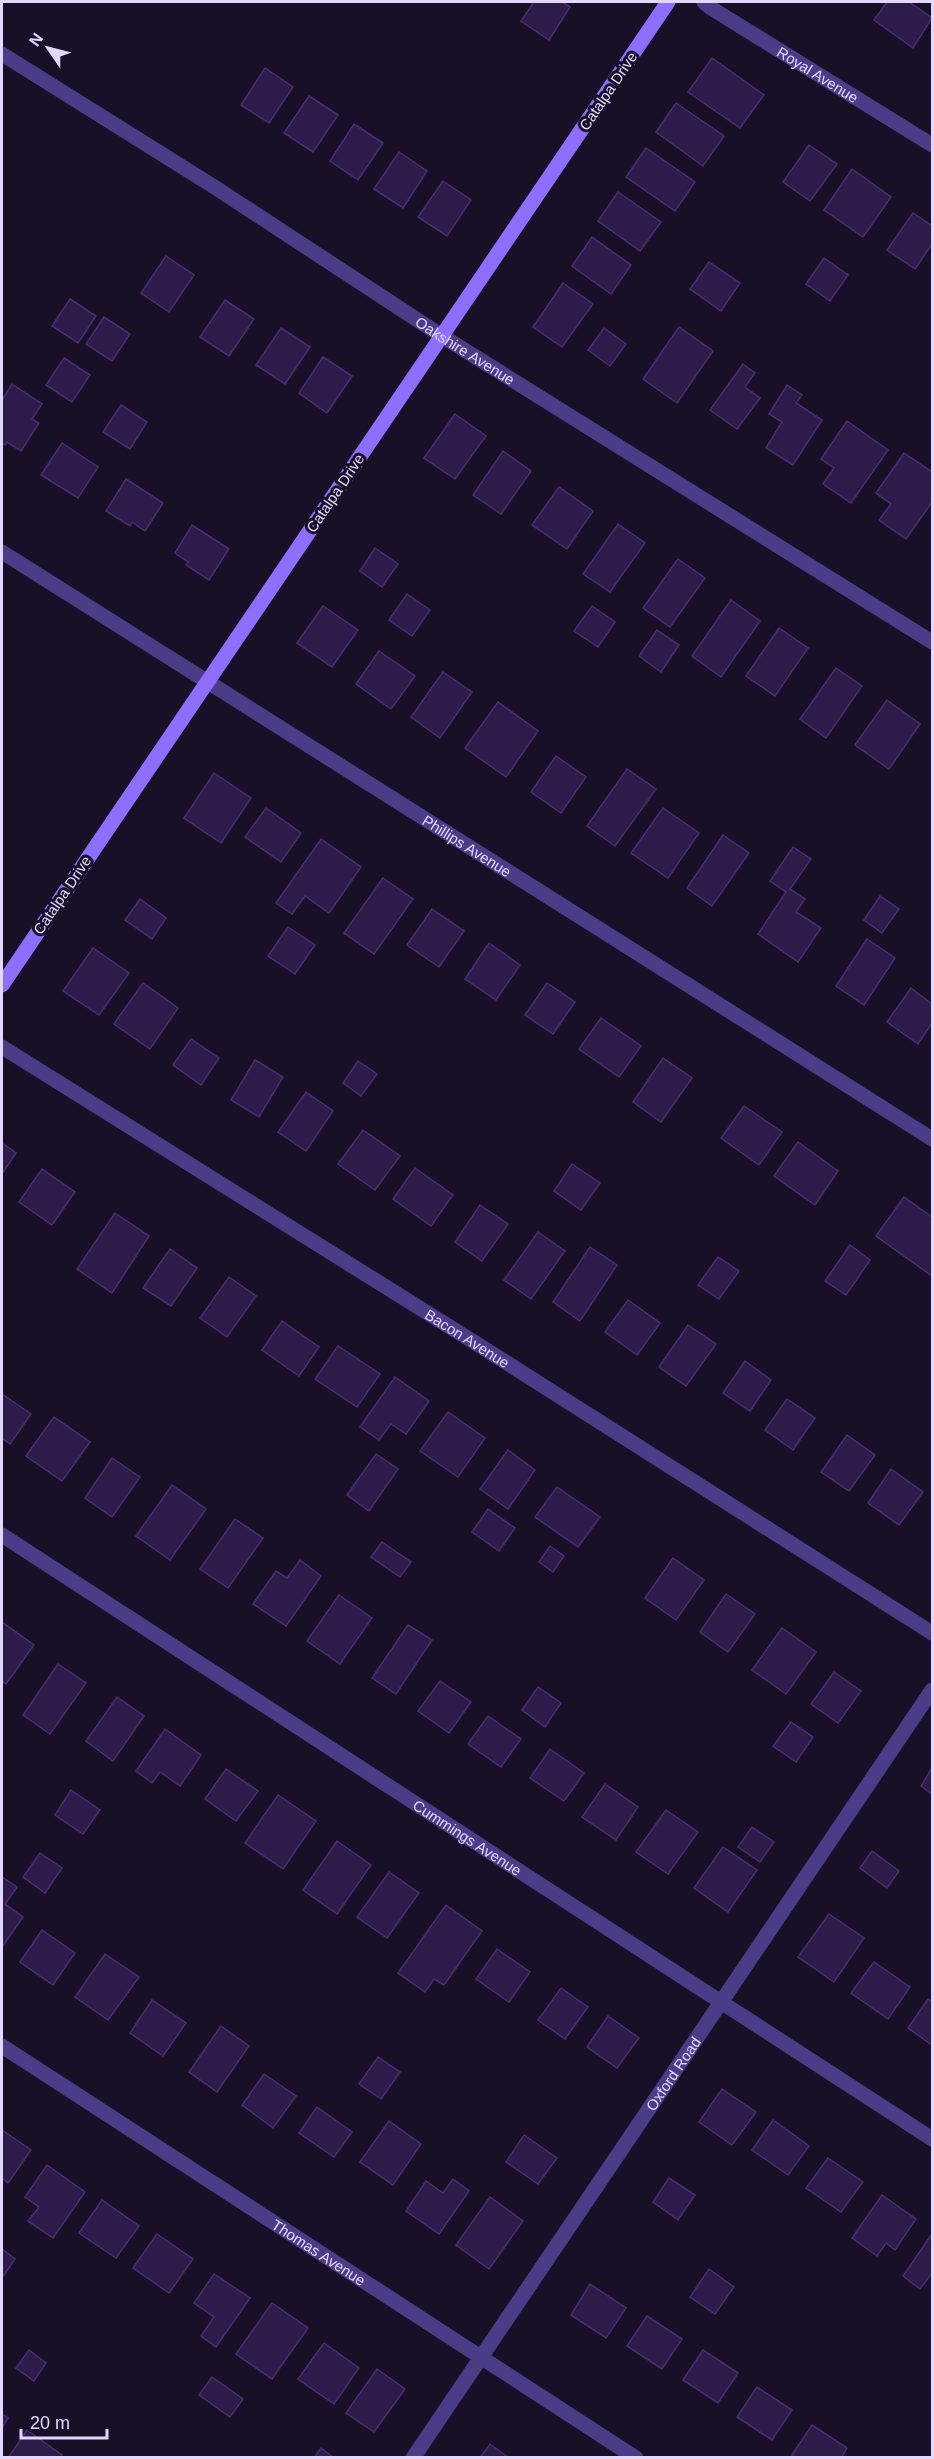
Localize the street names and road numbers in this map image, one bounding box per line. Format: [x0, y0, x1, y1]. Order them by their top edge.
street label: Royal Avenue [774, 43, 862, 106]
street label: Catalpa Drive [576, 49, 640, 133]
street label: Oakshire Avenue [413, 313, 518, 388]
street label: Catalpa Drive [303, 451, 367, 535]
street label: Phillips Avenue [420, 811, 515, 880]
street label: Catalpa Drive [30, 853, 94, 937]
street label: Bacon Avenue [422, 1305, 513, 1371]
street label: Cummings Avenue [410, 1796, 525, 1879]
street label: Oxford Road [642, 2034, 704, 2114]
street label: Thomas Avenue [269, 2215, 369, 2289]

